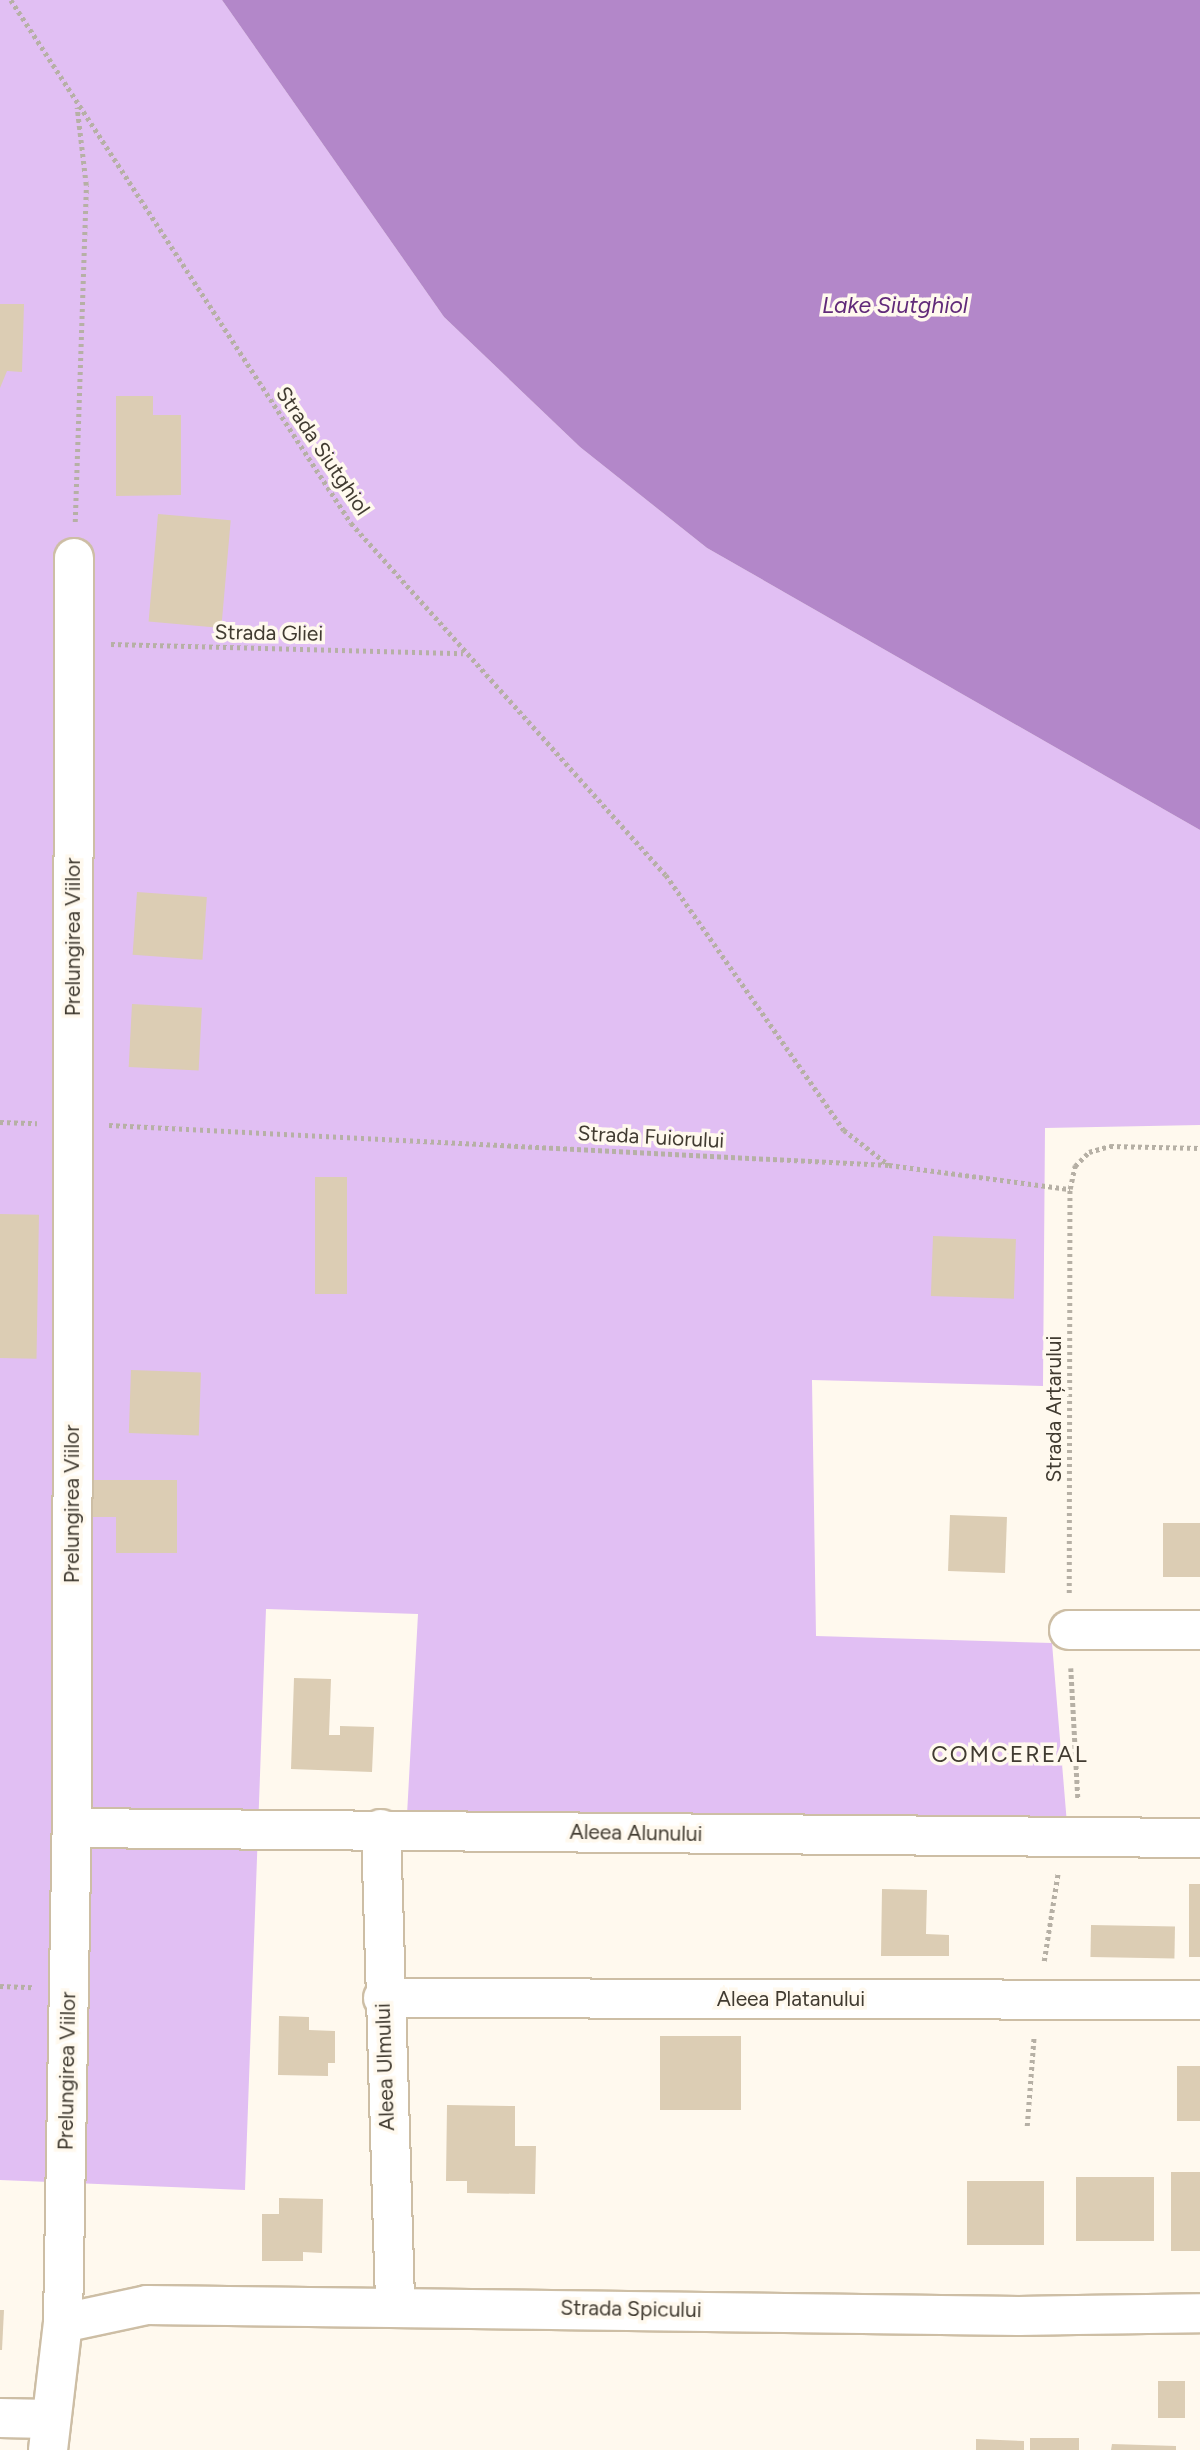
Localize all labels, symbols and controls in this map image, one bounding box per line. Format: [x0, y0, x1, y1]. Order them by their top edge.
water label: Lake Siutghiol [822, 291, 968, 319]
street label: Strada Siutghiol [271, 382, 375, 520]
street label: Strada Gliei [214, 619, 324, 647]
street label: Prelungirea Viilor [60, 858, 86, 1016]
street label: Strada Fuiorului [577, 1121, 725, 1153]
street label: Strada Arțarului [1041, 1336, 1067, 1482]
street label: Prelungirea Viilor [59, 1425, 85, 1583]
district label: COMCEREAL [932, 1740, 1088, 1768]
street label: Aleea Alunului [569, 1819, 703, 1847]
street label: Aleea Platanului [717, 1986, 865, 2012]
street label: Prelungirea Viilor [53, 1992, 81, 2150]
street label: Aleea Ulmului [370, 2003, 400, 2131]
street label: Strada Spicului [560, 2295, 702, 2323]

